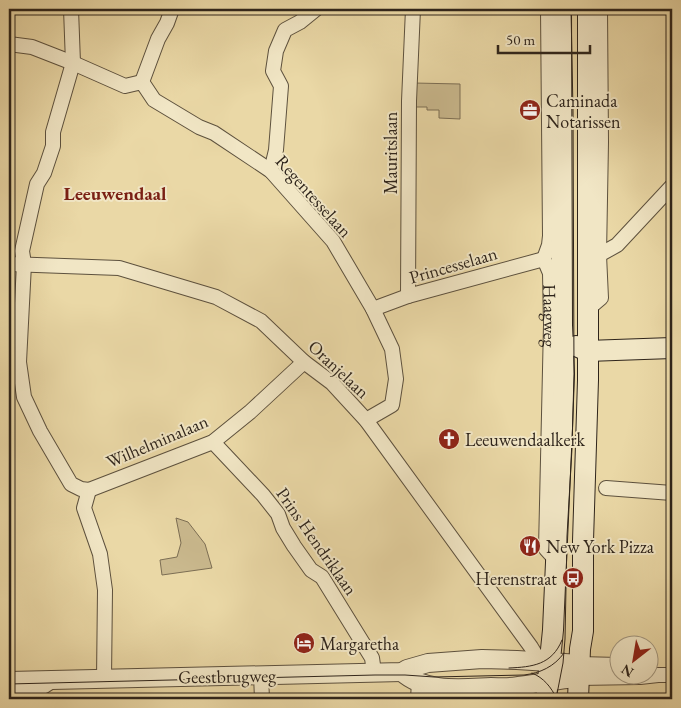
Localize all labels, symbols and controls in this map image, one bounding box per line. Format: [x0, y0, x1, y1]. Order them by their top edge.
scale bar [498, 22, 591, 54]
text: 50 m [506, 30, 535, 49]
place label: Caminada Notarissen [546, 89, 621, 133]
office icon: Caminada Notarissen [518, 98, 542, 122]
street label: Mauritslaan [379, 111, 402, 194]
street label: Regentesselaan [271, 150, 358, 243]
district label: Leeuwendaal [64, 181, 167, 206]
street label: Princesselaan [406, 241, 500, 289]
street label: Haagweg [539, 284, 563, 348]
street label: Oranjelaan [303, 335, 375, 404]
street label: Wilhelminalaan [102, 409, 212, 473]
church icon: Leeuwendaalkerk [437, 427, 461, 451]
place label: Leeuwendaalkerk [465, 428, 586, 451]
street label: Prins Hendriklaan [271, 483, 363, 600]
restaurant icon: New York Pizza [518, 534, 542, 558]
place label: New York Pizza [546, 535, 655, 558]
bus stop icon: Herenstraat [561, 566, 585, 590]
place label: Herenstraat [475, 567, 557, 590]
hotel icon: Margaretha [292, 631, 316, 655]
place label: Margaretha [320, 632, 400, 655]
north arrow [608, 636, 658, 686]
text: N [617, 660, 637, 682]
street label: Geestbrugweg [178, 664, 276, 688]

